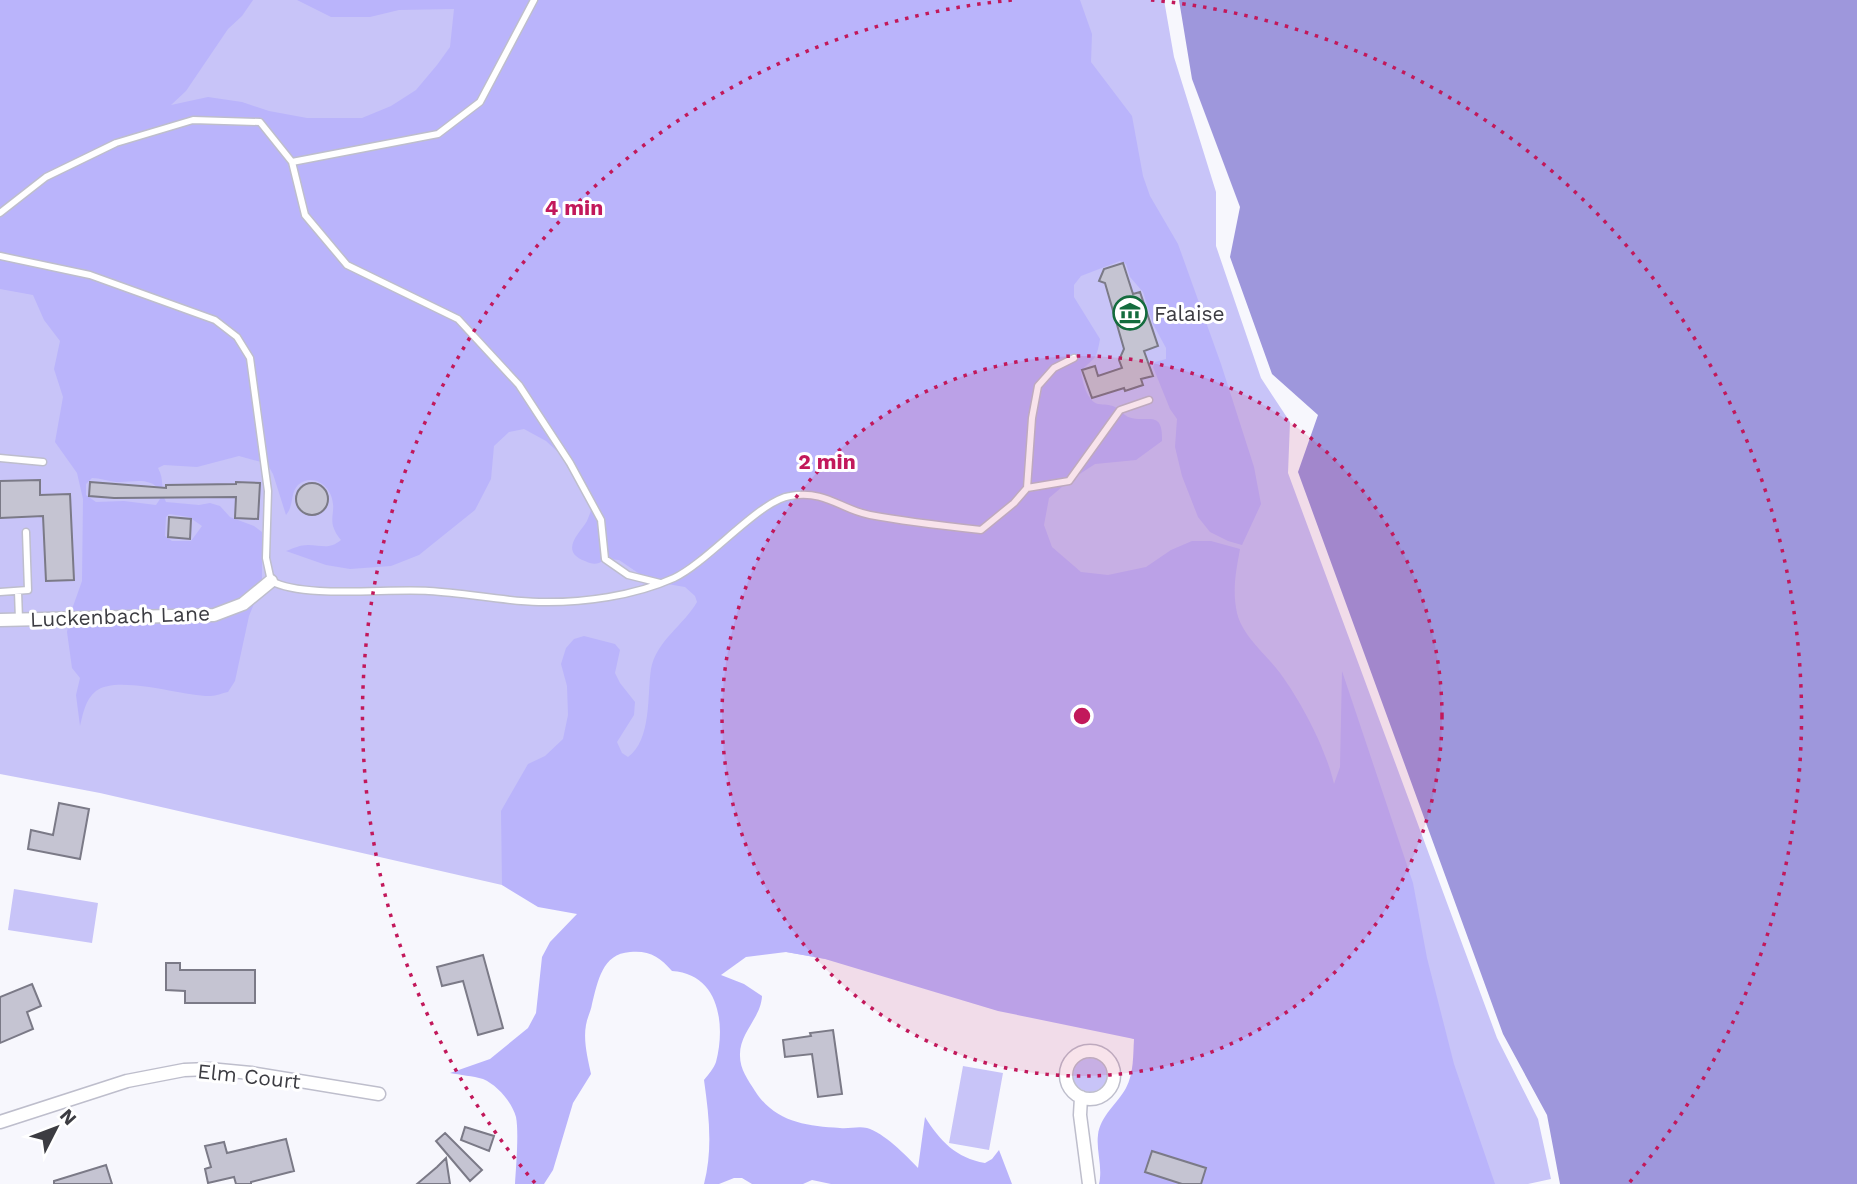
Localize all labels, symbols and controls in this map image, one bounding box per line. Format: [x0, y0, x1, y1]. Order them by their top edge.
text: 4 min [545, 195, 603, 220]
museum icon: Falaise [1111, 294, 1149, 332]
place label: Falaise [1154, 301, 1225, 326]
text: 2 min [798, 449, 856, 474]
street label: Luckenbach Lane [30, 600, 210, 632]
centre of rings [1070, 704, 1094, 728]
street label: Elm Court [196, 1058, 302, 1094]
north arrow [21, 1093, 91, 1163]
text: N [55, 1104, 82, 1130]

